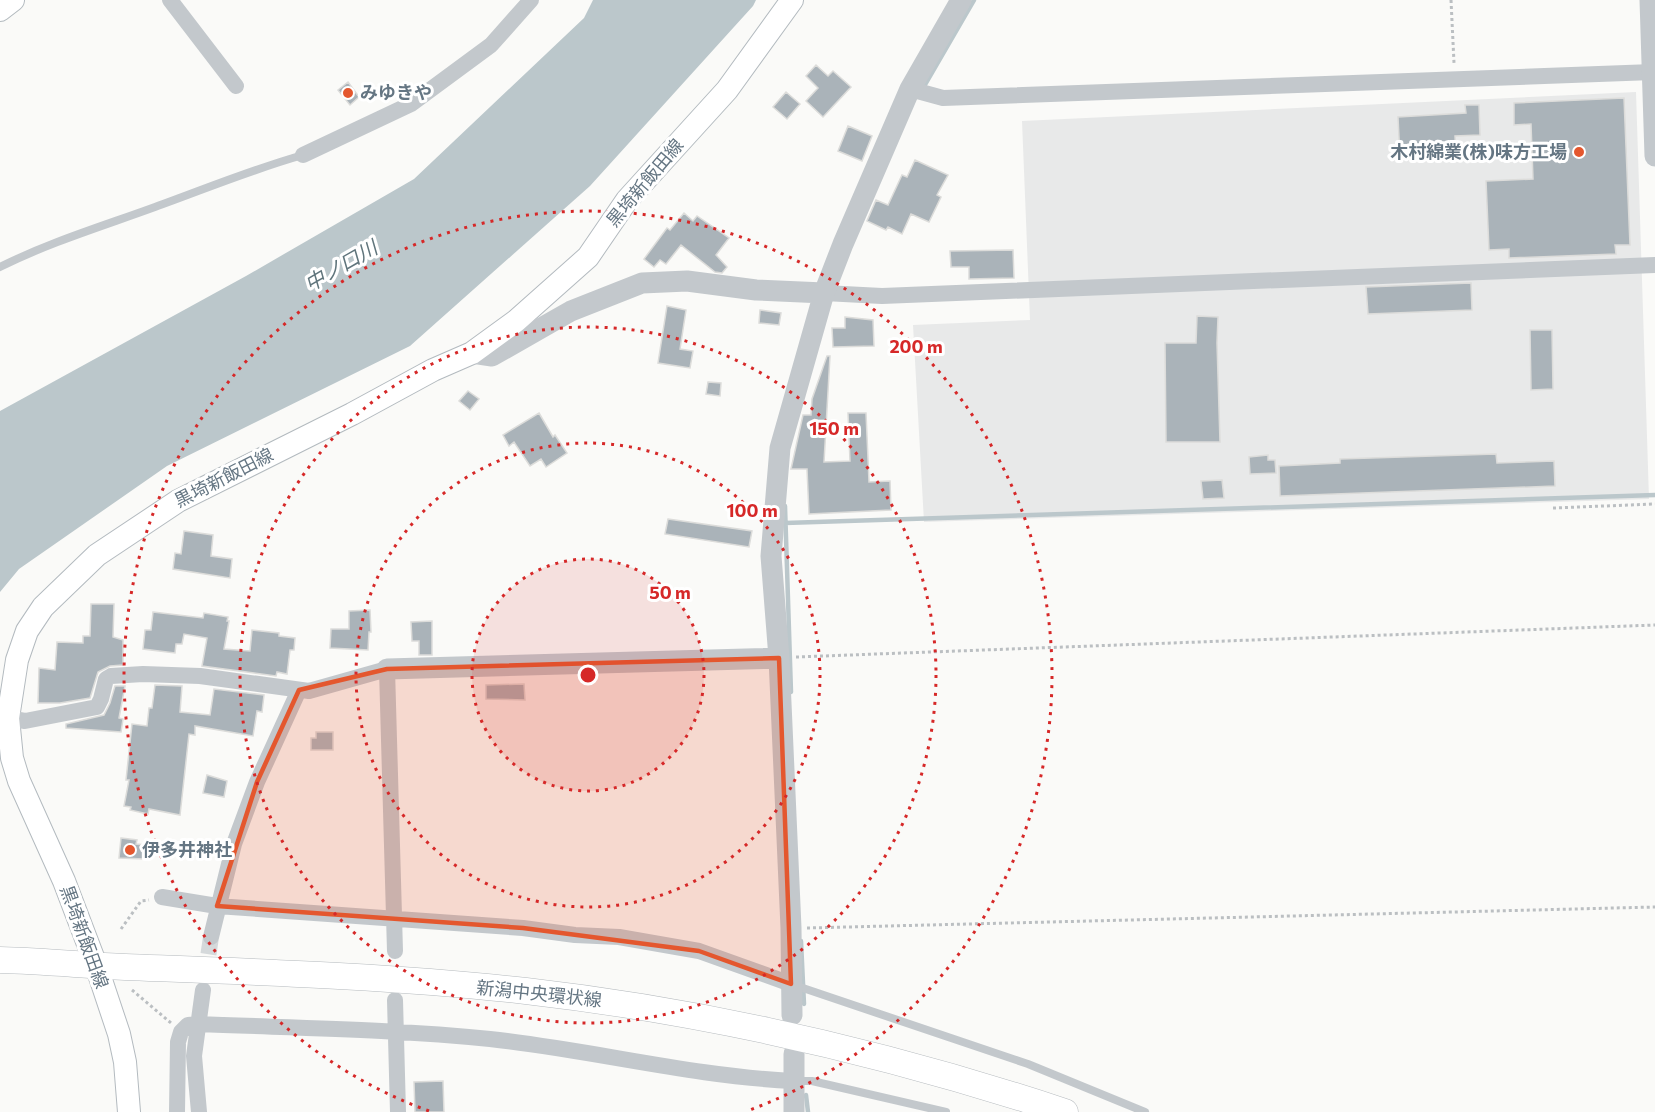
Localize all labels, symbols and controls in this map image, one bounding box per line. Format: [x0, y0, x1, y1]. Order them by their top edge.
place label: みゆきや [360, 81, 432, 103]
marker: みゆきや [341, 86, 355, 100]
street label: 黒埼新飯田線 [601, 134, 687, 231]
place label: 木村綿業(株)味方工場 [1390, 140, 1567, 162]
marker: 木村綿業(株)味方工場 [1572, 145, 1586, 159]
water label: 中ノ口川 [300, 234, 383, 296]
text: 200 m [889, 335, 943, 357]
text: 150 m [809, 417, 859, 439]
street label: 黒埼新飯田線 [170, 443, 277, 511]
text: 100 m [726, 499, 778, 521]
text: 50 m [649, 581, 691, 603]
centre of rings [578, 665, 598, 685]
place label: 伊多井神社 [142, 838, 232, 860]
marker: 伊多井神社 [123, 843, 137, 857]
street label: 黒埼新飯田線 [56, 882, 114, 991]
street label: 新潟中央環状線 [475, 975, 603, 1011]

